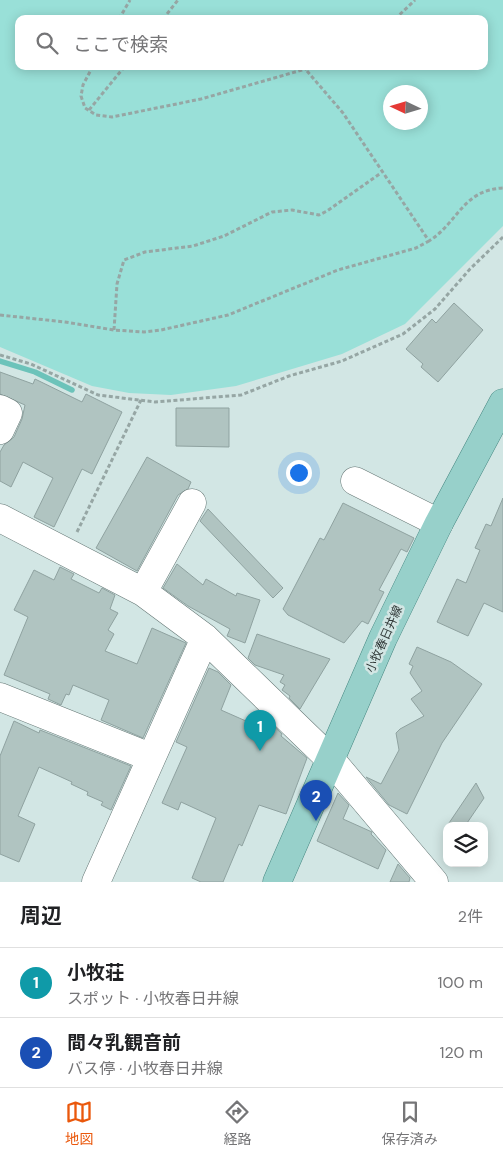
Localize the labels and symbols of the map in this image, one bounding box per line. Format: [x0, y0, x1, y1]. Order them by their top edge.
north arrow [383, 85, 428, 130]
your location [286, 460, 312, 486]
street label: 小牧春日井線 [362, 603, 406, 675]
pin: 1 [244, 710, 276, 751]
pin: 2 [300, 780, 332, 821]

